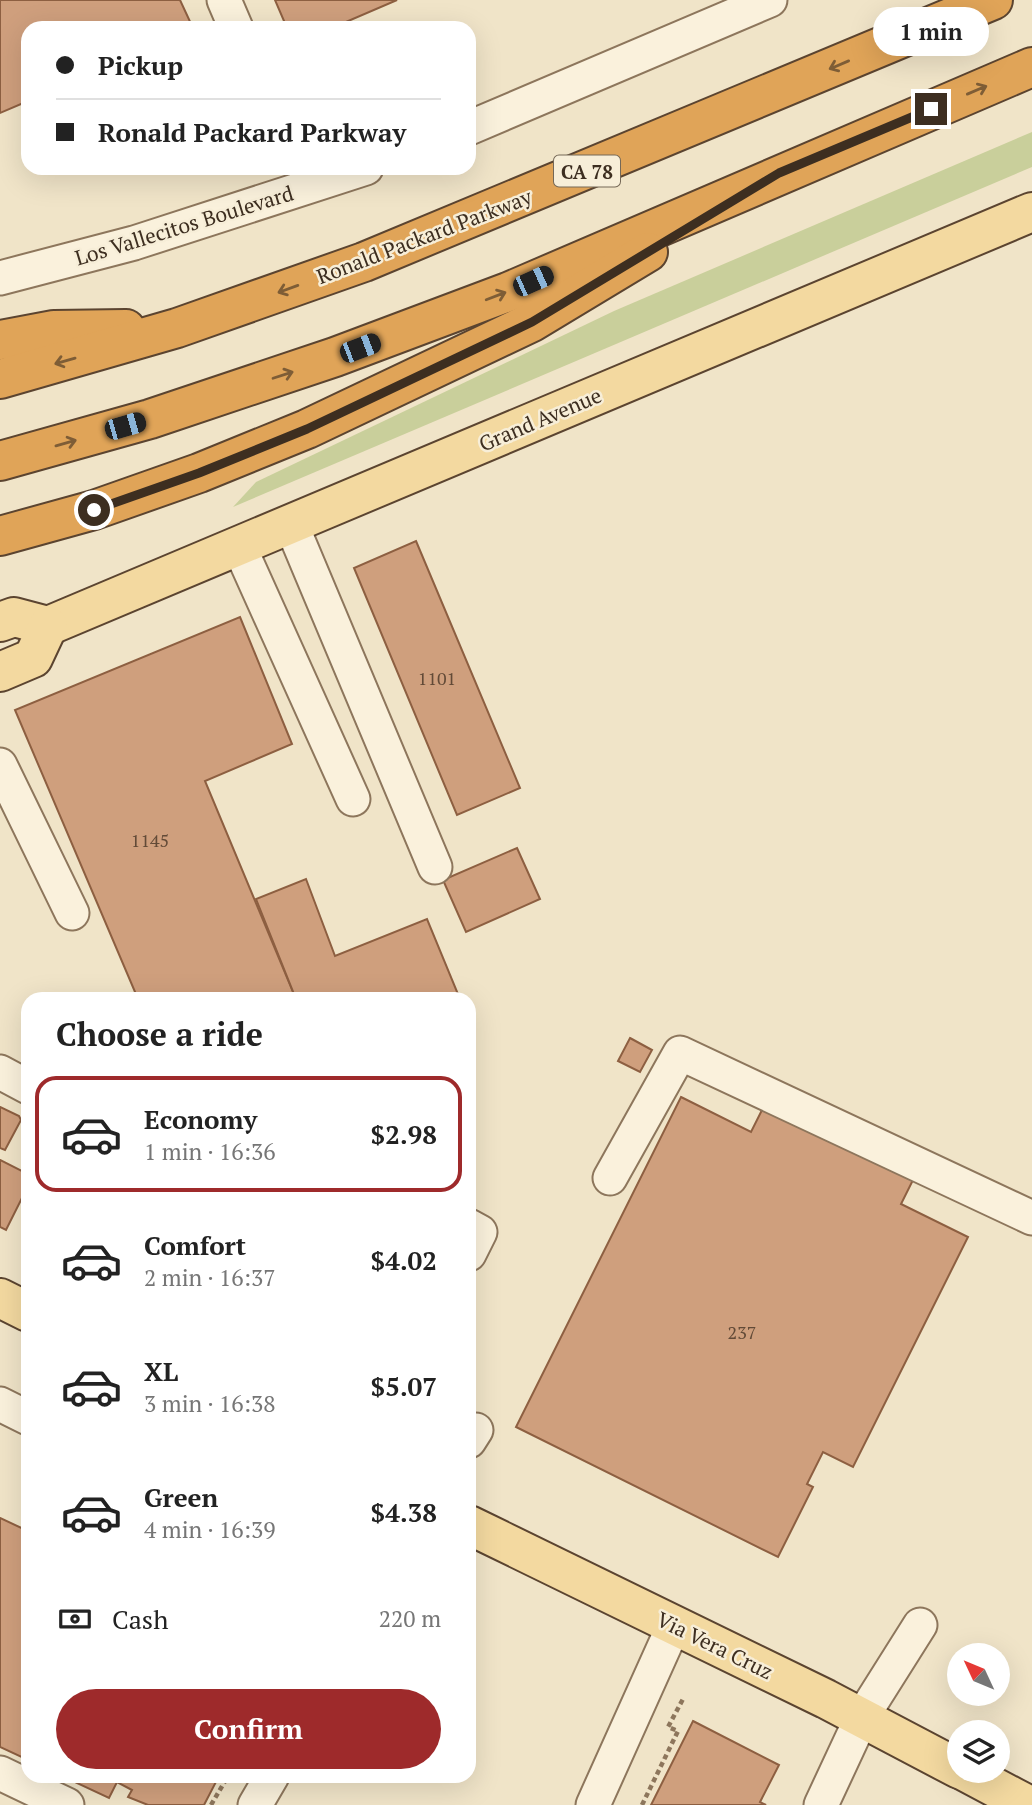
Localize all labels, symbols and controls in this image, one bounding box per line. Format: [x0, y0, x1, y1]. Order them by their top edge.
callout: 1 min [873, 7, 989, 56]
text: 1 min [900, 16, 962, 47]
text: Pickup [98, 48, 183, 82]
one-way arrow [829, 59, 851, 72]
one-way arrow [966, 82, 988, 95]
route end [915, 93, 947, 125]
text: Ronald Packard Parkway [98, 115, 406, 149]
road number: CA 78 [554, 155, 620, 186]
street label: Los Vallecitos Boulevard [71, 178, 297, 272]
street label: Ronald Packard Parkway [312, 182, 536, 290]
car [510, 263, 557, 299]
one-way arrow [278, 284, 300, 296]
one-way arrow [485, 289, 507, 301]
car [337, 331, 384, 365]
one-way arrow [54, 355, 76, 368]
one-way arrow [271, 368, 293, 380]
street label: Grand Avenue [474, 381, 606, 457]
car [102, 410, 149, 442]
one-way arrow [55, 435, 77, 448]
route start [78, 494, 110, 526]
house number: 1101 [418, 666, 456, 690]
house number: 1145 [131, 828, 169, 852]
text: Choose a ride [56, 1013, 263, 1055]
text: Economy [144, 1102, 257, 1136]
icon: car [60, 1103, 123, 1166]
text: $2.98 [371, 1117, 437, 1151]
text: 1 min · 16:36 [144, 1136, 276, 1167]
text: Comfort [144, 1228, 246, 1262]
icon: car [60, 1229, 123, 1292]
text: $4.02 [371, 1243, 437, 1277]
text: 2 min · 16:37 [144, 1262, 276, 1293]
house number: 237 [728, 1320, 756, 1344]
text: XL [144, 1354, 178, 1388]
icon: car [60, 1355, 123, 1418]
text: $5.07 [371, 1369, 437, 1403]
text: 3 min · 16:38 [144, 1388, 276, 1419]
text: Green [144, 1480, 218, 1514]
icon: car [60, 1481, 123, 1544]
text: $4.38 [371, 1495, 437, 1529]
text: 4 min · 16:39 [144, 1514, 276, 1545]
icon: cash [56, 1600, 94, 1638]
text: Cash [112, 1602, 168, 1636]
text: 220 m [379, 1603, 441, 1634]
street label: Via Vera Cruz [652, 1605, 778, 1685]
north arrow [947, 1643, 1010, 1706]
map controls [947, 1643, 1010, 1783]
button: Confirm [56, 1689, 441, 1769]
button: layers [947, 1720, 1010, 1783]

